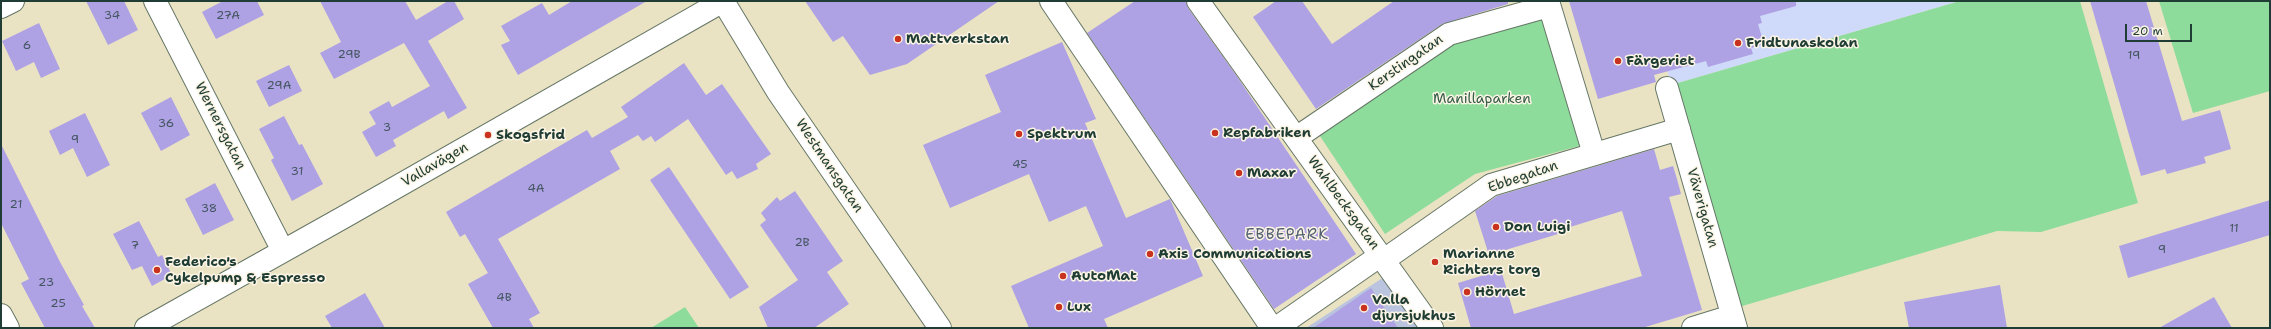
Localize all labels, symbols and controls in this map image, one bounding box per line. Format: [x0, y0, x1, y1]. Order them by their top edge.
house number: 34 [104, 9, 120, 23]
house number: 27A [216, 9, 240, 23]
scale bar [2127, 16, 2194, 42]
text: 20 m [2132, 23, 2163, 39]
place label: Mattverkstan [906, 31, 1009, 47]
street label: Kerstingatan [1366, 31, 1446, 95]
marker: Mattverkstan [893, 34, 903, 44]
place label: Fridtunaskolan [1746, 35, 1858, 51]
marker: Fridtunaskolan [1733, 38, 1743, 48]
house number: 6 [23, 39, 31, 53]
house number: 29B [337, 48, 361, 62]
house number: 19 [2128, 49, 2140, 63]
place label: Färgeriet [1626, 53, 1694, 69]
marker: Färgeriet [1613, 56, 1623, 66]
house number: 29A [267, 79, 291, 93]
street label: Wernersgatan [191, 80, 249, 172]
park label: Manillaparken [1433, 91, 1531, 107]
street label: Westmansgatan [792, 116, 866, 216]
house number: 36 [158, 117, 174, 131]
house number: 3 [383, 121, 391, 135]
place label: Repfabriken [1223, 125, 1311, 141]
place label: Spektrum [1027, 126, 1096, 142]
place label: Skogsfrid [496, 127, 565, 143]
marker: Repfabriken [1210, 128, 1220, 138]
marker: Spektrum [1014, 129, 1024, 139]
marker: Skogsfrid [483, 130, 493, 140]
house number: 9 [71, 133, 79, 147]
street label: Vallavägen [399, 139, 471, 191]
street label: Wahlbecksgatan [1303, 153, 1383, 253]
street label: Ebbegatan [1486, 157, 1560, 197]
house number: 45 [1012, 158, 1028, 172]
house number: 31 [291, 165, 303, 179]
place label: Maxar [1247, 165, 1296, 181]
street label: Väverigatan [1683, 166, 1721, 250]
marker: Maxar [1234, 168, 1244, 178]
house number: 4A [527, 182, 545, 196]
house number: 21 [10, 198, 22, 212]
house number: 38 [201, 202, 217, 216]
place label: Don Luigi [1504, 219, 1570, 235]
marker: Don Luigi [1491, 222, 1501, 232]
house number: 11 [2229, 222, 2239, 236]
district label: EBBEPARK [1245, 226, 1329, 244]
house number: 2B [794, 236, 810, 250]
house number: 7 [131, 239, 139, 253]
house number: 9 [2158, 243, 2166, 257]
place label: Axis Communications [1158, 246, 1311, 262]
place label: Marianne Richters torg [1443, 246, 1540, 278]
marker: Axis Communications [1145, 249, 1155, 259]
place label: Federico's Cykelpump & Espresso [165, 254, 325, 286]
marker: Marianne Richters torg [1430, 257, 1440, 267]
marker: Federico's Cykelpump & Espresso [152, 265, 162, 275]
place label: AutoMat [1071, 268, 1137, 284]
marker: AutoMat [1058, 271, 1068, 281]
house number: 23 [38, 276, 54, 290]
place label: Hörnet [1475, 284, 1526, 300]
marker: Hörnet [1462, 287, 1472, 297]
house number: 4B [496, 291, 512, 305]
place label: Valla djursjukhus [1372, 292, 1456, 324]
house number: 25 [50, 297, 66, 311]
place label: Lux [1067, 299, 1091, 315]
marker: Lux [1054, 302, 1064, 312]
marker: Valla djursjukhus [1359, 303, 1369, 313]

